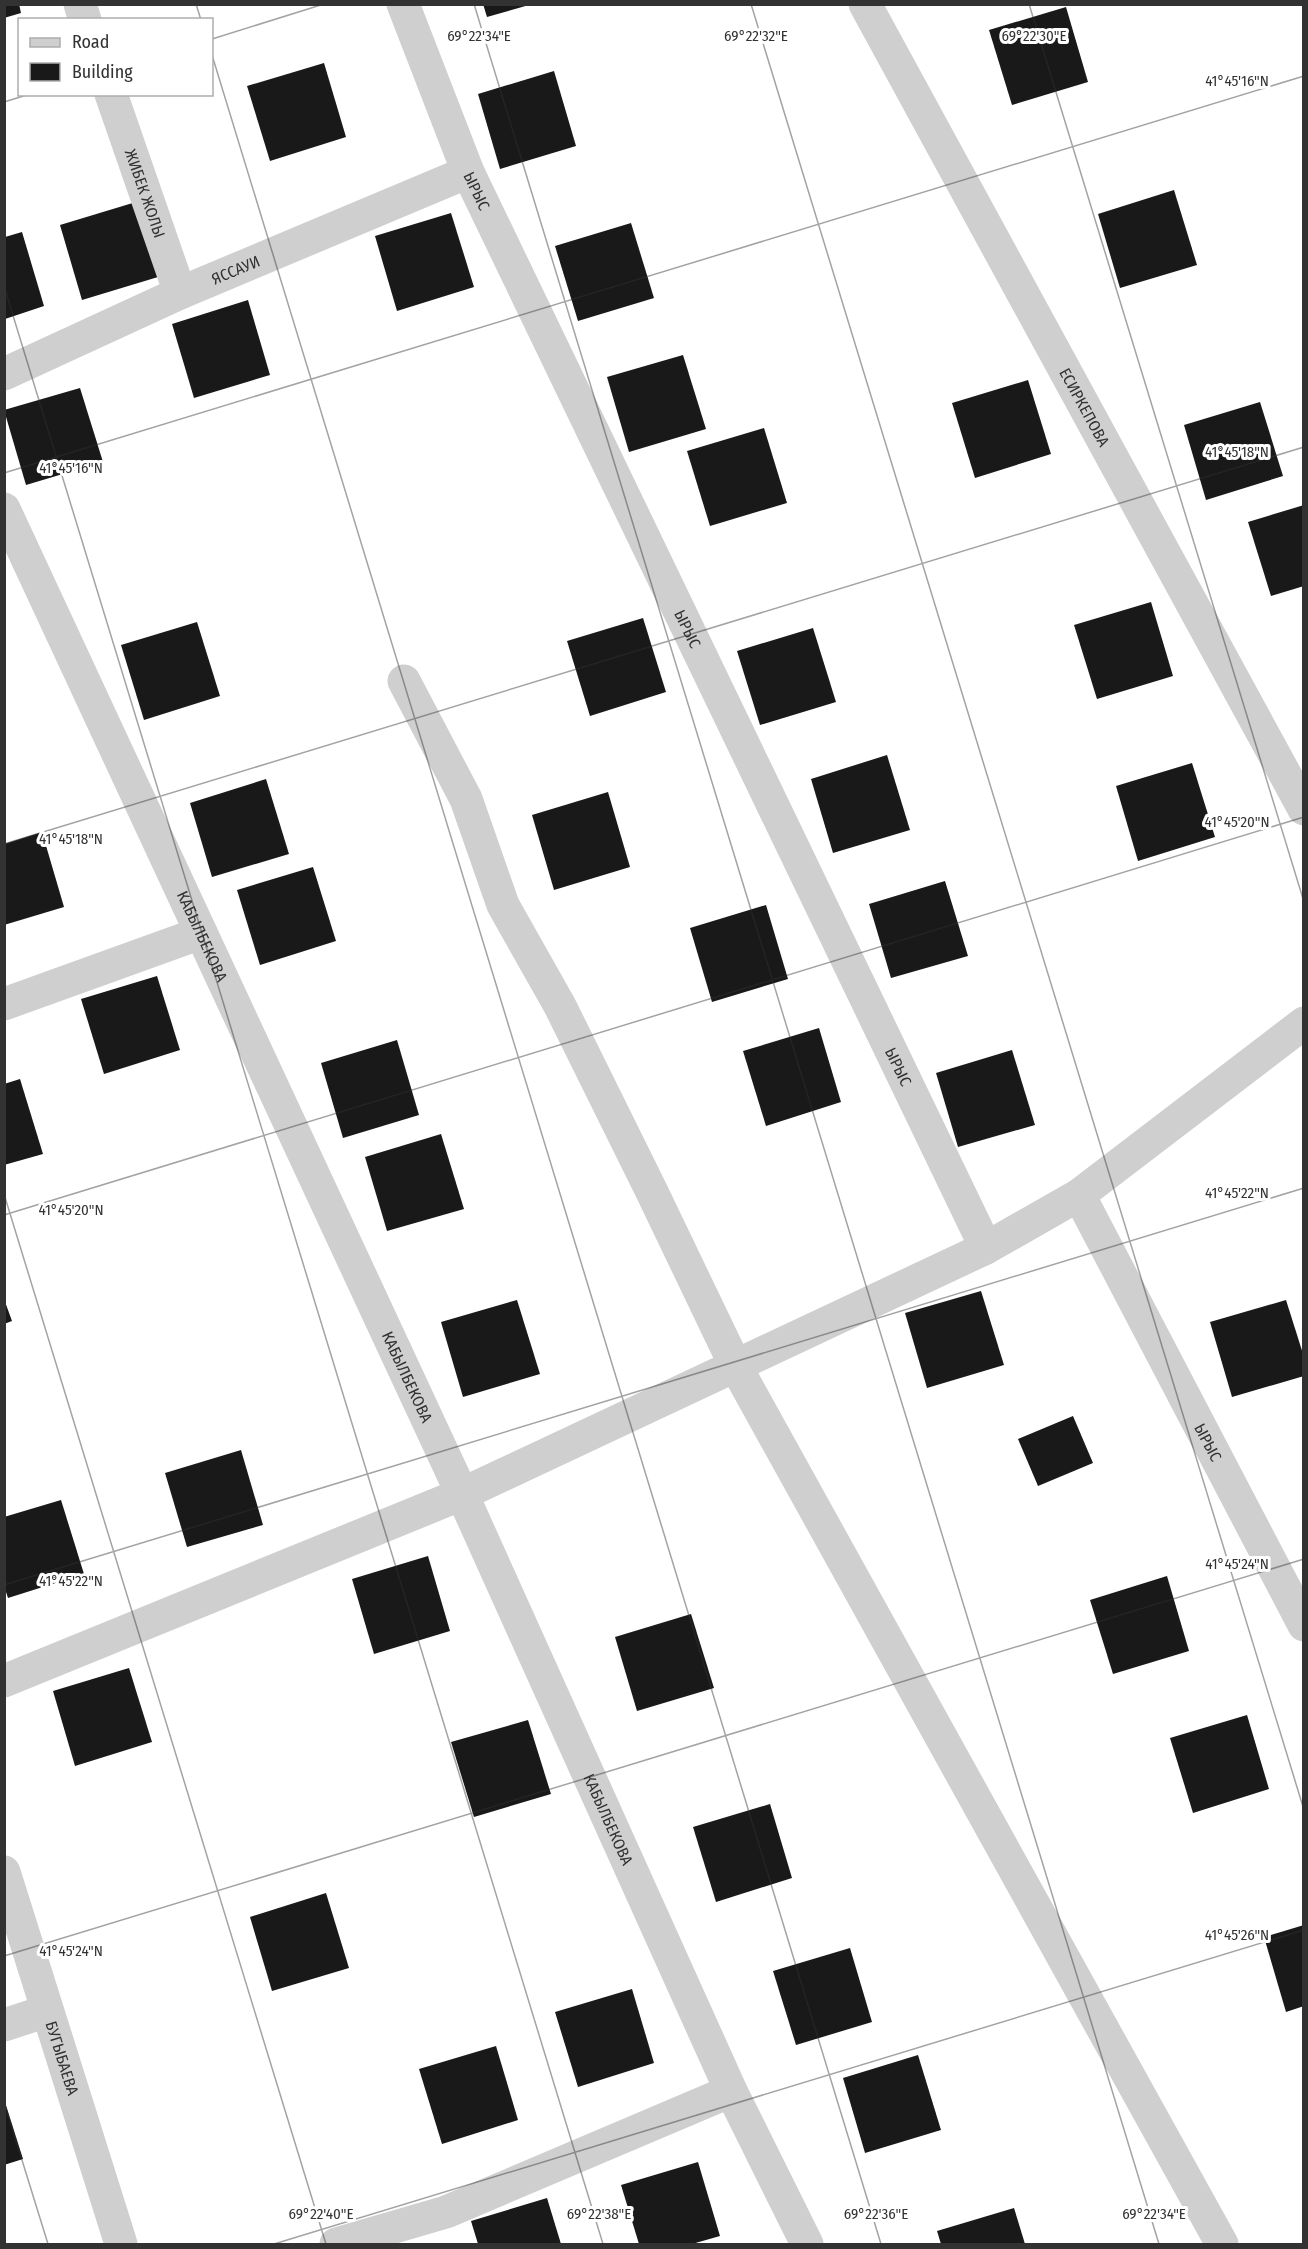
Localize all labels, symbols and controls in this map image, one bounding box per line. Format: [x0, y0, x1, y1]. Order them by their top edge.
legend [18, 18, 213, 96]
text: 69°22'34"E [447, 27, 511, 45]
text: 69°22'32"E [724, 27, 788, 45]
text: 69°22'30"E [1002, 27, 1066, 45]
text: Road [72, 31, 109, 53]
text: Building [72, 61, 133, 83]
text: 41°45'16"N [1205, 72, 1269, 90]
street label: ЖИБЕК ЖОЛЫ [121, 146, 170, 240]
street label: ЫРЫС [460, 169, 494, 213]
street label: ЯССАУИ [209, 251, 262, 288]
street label: ЕСИРКЕПОВА [1056, 364, 1114, 450]
text: 41°45'18"N [1205, 443, 1269, 461]
text: 41°45'16"N [39, 459, 103, 477]
street label: ЫРЫС [671, 606, 705, 651]
text: 41°45'20"N [1205, 813, 1269, 831]
text: 41°45'18"N [39, 830, 103, 848]
street label: КАБЫЛБЕКОВА [173, 888, 232, 985]
street label: ЫРЫС [881, 1044, 916, 1089]
text: 41°45'22"N [1205, 1184, 1269, 1202]
text: 41°45'20"N [39, 1201, 103, 1219]
street label: КАБЫЛБЕКОВА [378, 1328, 437, 1426]
street label: ЫРЫС [1191, 1420, 1226, 1464]
text: 41°45'24"N [1205, 1555, 1269, 1573]
text: 41°45'22"N [39, 1572, 103, 1590]
street label: КАБЫЛБЕКОВА [580, 1771, 638, 1868]
text: 41°45'26"N [1205, 1926, 1269, 1944]
text: 41°45'24"N [39, 1942, 103, 1960]
street label: БУГЫБАЕВА [42, 2019, 83, 2098]
text: 69°22'40"E [289, 2205, 353, 2223]
text: 69°22'38"E [567, 2205, 631, 2223]
text: 69°22'36"E [844, 2205, 908, 2223]
text: 69°22'34"E [1122, 2205, 1186, 2223]

